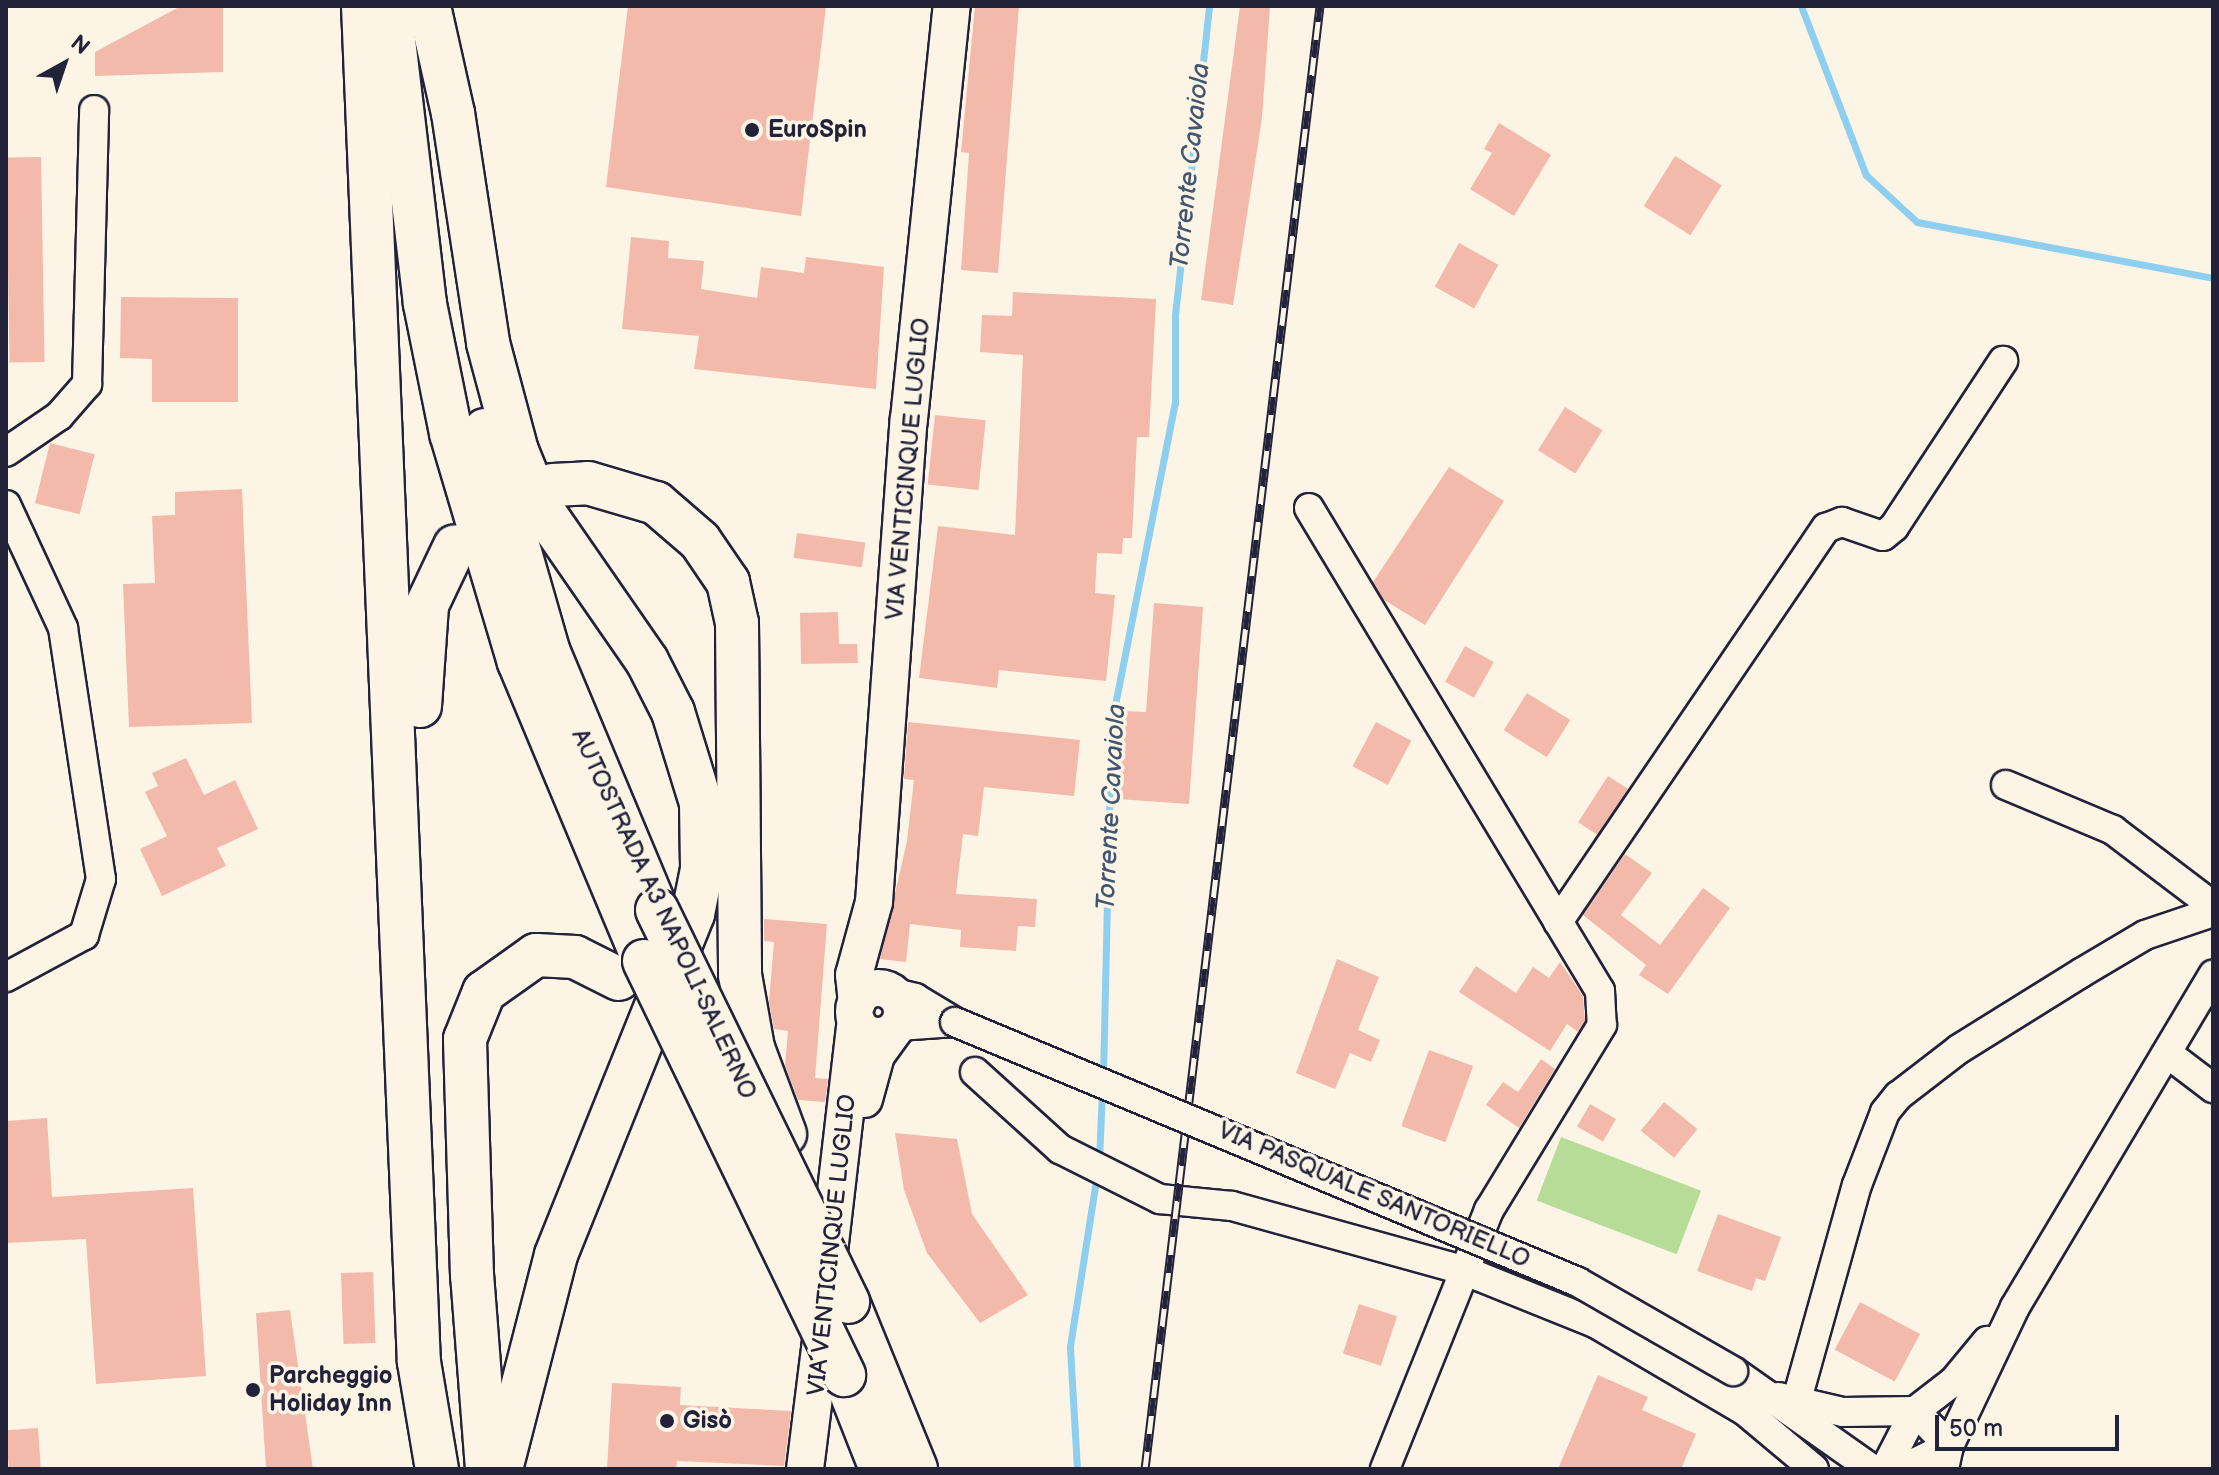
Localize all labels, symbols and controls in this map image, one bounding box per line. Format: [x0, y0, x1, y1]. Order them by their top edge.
north arrow [24, 24, 104, 104]
text: N [65, 30, 95, 61]
water label: Torrente Cavaiola [1165, 61, 1217, 271]
place label: EuroSpin [768, 116, 867, 144]
marker: EuroSpin [743, 121, 761, 139]
street label: VIA VENTICINQUE LUGLIO [880, 316, 936, 622]
water label: Torrente Cavaiola [1091, 703, 1133, 911]
street label: AUTOSTRADA A3 NAPOLI-SALERNO [565, 724, 763, 1104]
street label: VIA VENTICINQUE LUGLIO [802, 1092, 862, 1398]
street label: VIA PASQUALE SANTORIELLO [1214, 1116, 1534, 1274]
place label: Parcheggio Holiday Inn [269, 1362, 393, 1418]
marker: Parcheggio Holiday Inn [244, 1381, 262, 1399]
scale bar [1939, 1399, 2123, 1449]
place label: Gisò [683, 1407, 732, 1435]
marker: Gisò [658, 1412, 676, 1430]
text: 50 m [1949, 1414, 2003, 1443]

